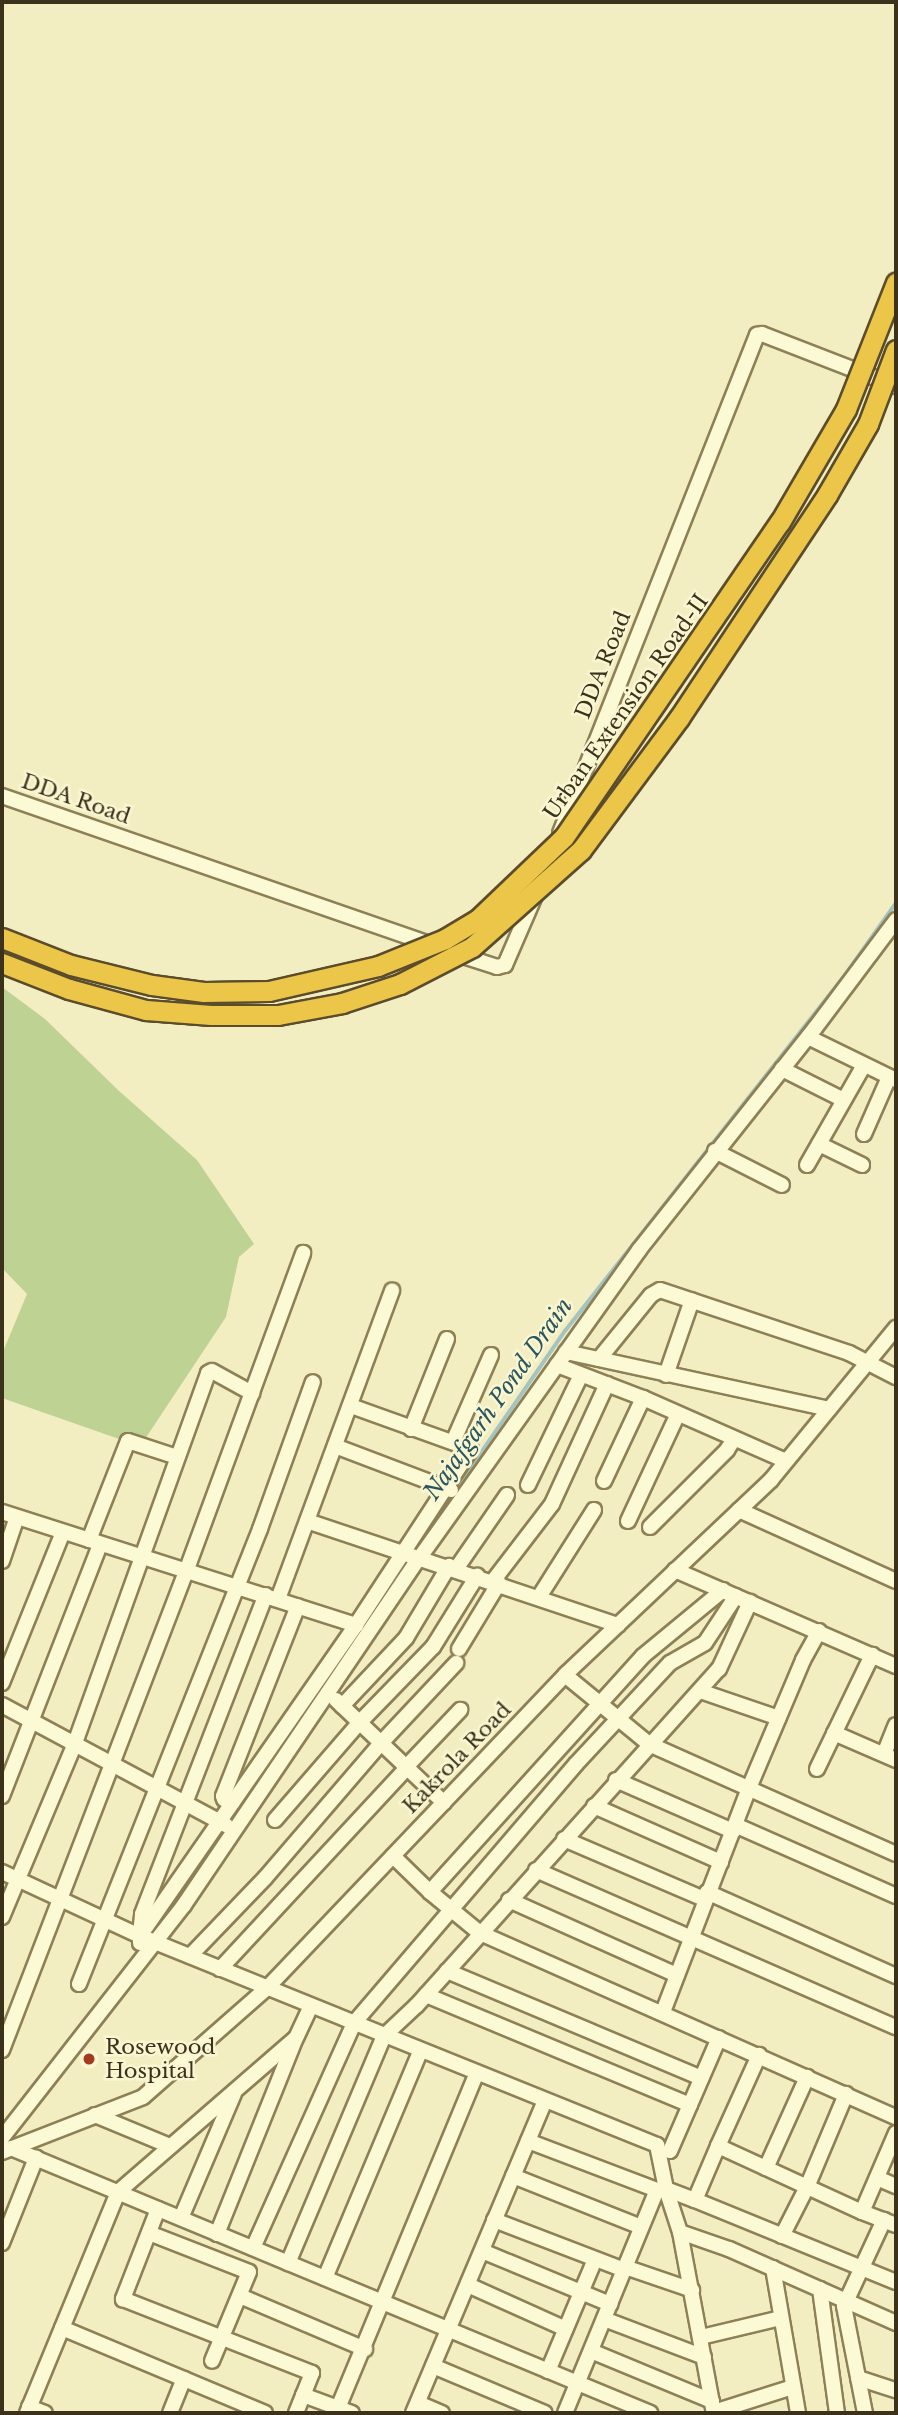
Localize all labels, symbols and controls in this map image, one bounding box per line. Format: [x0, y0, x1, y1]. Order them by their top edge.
street label: Urban Extension Road-II [538, 589, 714, 825]
street label: DDA Road [570, 607, 636, 723]
street label: DDA Road [18, 768, 134, 830]
water label: Najafgarh Pond Drain [417, 1292, 579, 1506]
street label: Kakrola Road [398, 1697, 516, 1819]
place label: Rosewood Hospital [105, 2034, 216, 2084]
marker: Rosewood Hospital [79, 2049, 99, 2069]

